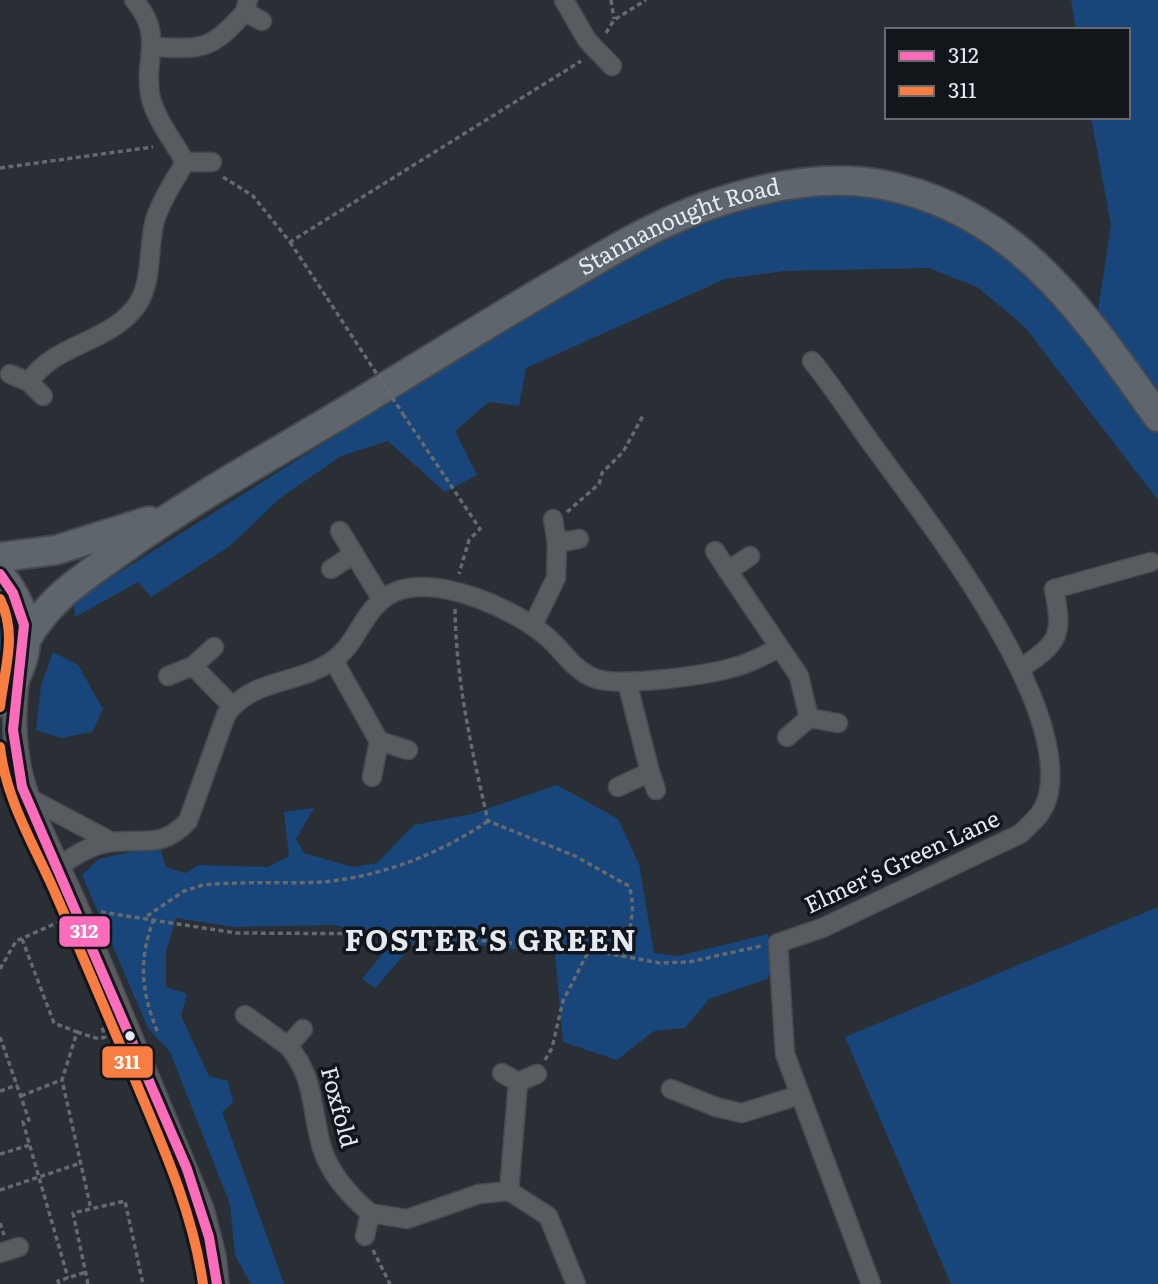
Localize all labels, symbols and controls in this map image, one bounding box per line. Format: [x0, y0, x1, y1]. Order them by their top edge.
legend [885, 28, 1130, 119]
text: 312 [948, 38, 979, 69]
text: 311 [948, 73, 977, 104]
street label: Stannanought Road [571, 168, 782, 282]
street label: Elmer's Green Lane [798, 800, 1004, 920]
line badge: 312 [58, 915, 111, 948]
text: 312 [70, 916, 98, 944]
district label: FOSTER'S GREEN [344, 916, 638, 960]
unlabelled marker [123, 1029, 137, 1043]
line badge: 311 [101, 1045, 154, 1079]
text: 311 [114, 1047, 140, 1075]
street label: Foxfold [314, 1062, 368, 1151]

